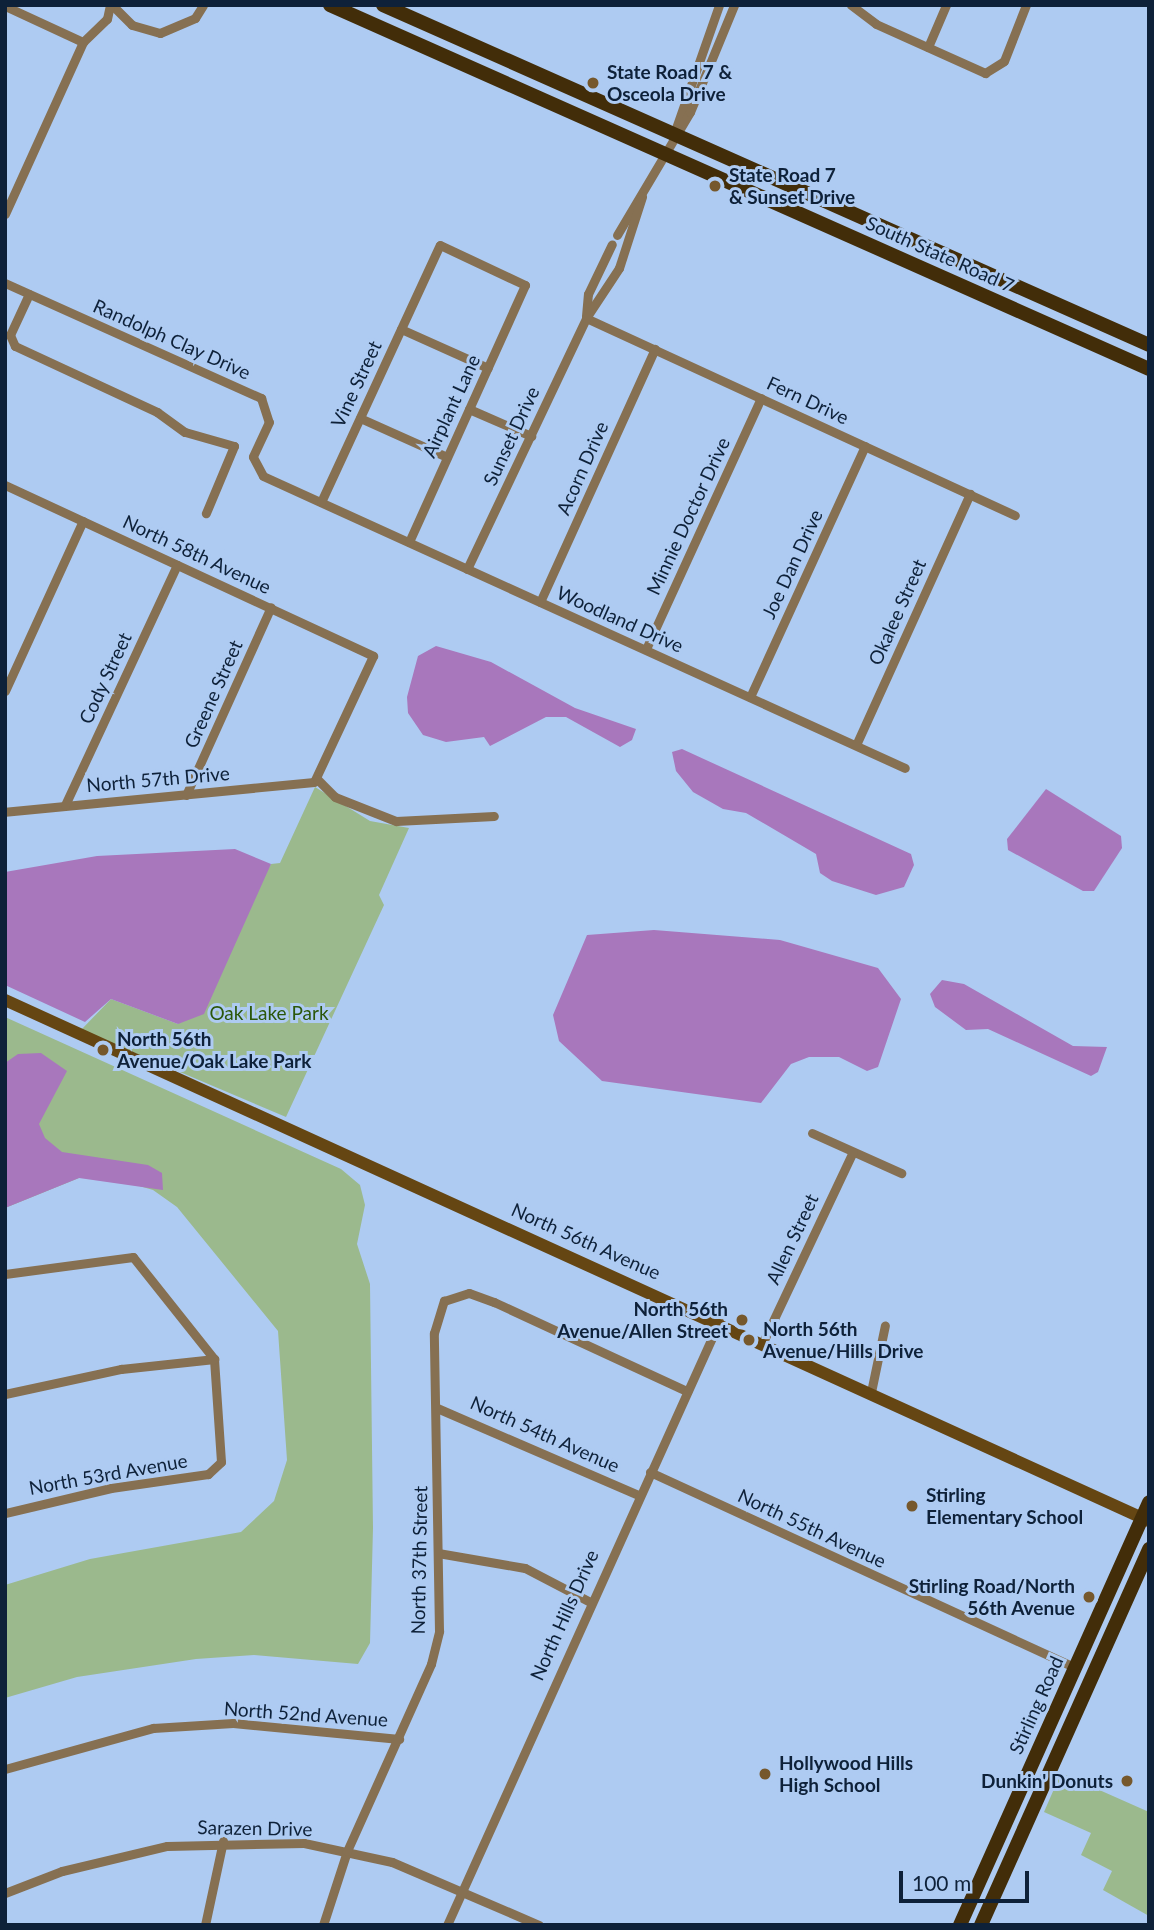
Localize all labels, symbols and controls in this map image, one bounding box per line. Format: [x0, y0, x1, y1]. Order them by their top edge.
place label: State Road 7 & Osceola Drive [607, 61, 732, 105]
marker: State Road 7 & Osceola Drive [585, 75, 601, 91]
place label: State Road 7 & Sunset Drive [729, 164, 855, 208]
marker: State Road 7 & Sunset Drive [707, 178, 723, 194]
street label: South State Road 7 [862, 211, 1018, 297]
street label: Randolph Clay Drive [90, 294, 254, 384]
street label: Vine Street [326, 337, 386, 431]
street label: Airplant Lane [417, 351, 485, 461]
street label: Fern Drive [763, 371, 853, 429]
street label: Sunset Drive [478, 383, 544, 489]
street label: Acorn Drive [551, 418, 613, 518]
street label: Minnie Doctor Drive [641, 433, 735, 599]
street label: Joe Dan Drive [757, 506, 827, 622]
street label: North 58th Avenue [119, 510, 275, 598]
street label: Okalee Street [863, 555, 931, 669]
street label: Woodland Drive [553, 581, 687, 657]
street label: Cody Street [74, 629, 136, 727]
street label: Greene Street [179, 636, 247, 752]
street label: North 57th Drive [85, 761, 231, 797]
park label: Oak Lake Park [209, 1002, 329, 1024]
place label: North 56th Avenue/Oak Lake Park [117, 1028, 311, 1072]
marker: North 56th Avenue/Oak Lake Park [95, 1042, 111, 1058]
street label: Allen Street [761, 1190, 823, 1288]
street label: North 56th Avenue [508, 1198, 664, 1284]
place label: North 56th Avenue/Allen Street [557, 1298, 728, 1342]
marker: North 56th Avenue/Allen Street [734, 1312, 750, 1328]
place label: North 56th Avenue/Hills Drive [763, 1318, 924, 1362]
marker: North 56th Avenue/Hills Drive [741, 1332, 757, 1348]
street label: North 54th Avenue [467, 1391, 623, 1477]
street label: North 53rd Avenue [27, 1449, 189, 1499]
street label: North 55th Avenue [734, 1484, 890, 1572]
place label: Stirling Elementary School [926, 1484, 1084, 1528]
street label: North 37th Street [406, 1486, 432, 1634]
marker: Stirling Elementary School [904, 1498, 920, 1514]
street label: North Hills Drive [525, 1546, 603, 1684]
place label: Stirling Road/North 56th Avenue [909, 1575, 1075, 1619]
marker: Stirling Road/North 56th Avenue [1081, 1589, 1097, 1605]
street label: Stirling Road [1004, 1652, 1068, 1758]
street label: North 52nd Avenue [223, 1697, 389, 1731]
place label: Hollywood Hills High School [779, 1752, 913, 1796]
marker: Hollywood Hills High School [757, 1766, 773, 1782]
place label: Dunkin' Donuts [981, 1770, 1113, 1792]
marker: Dunkin' Donuts [1119, 1773, 1135, 1789]
street label: Sarazen Drive [197, 1816, 313, 1840]
scale bar [902, 1856, 1032, 1900]
text: 100 m [912, 1870, 971, 1895]

